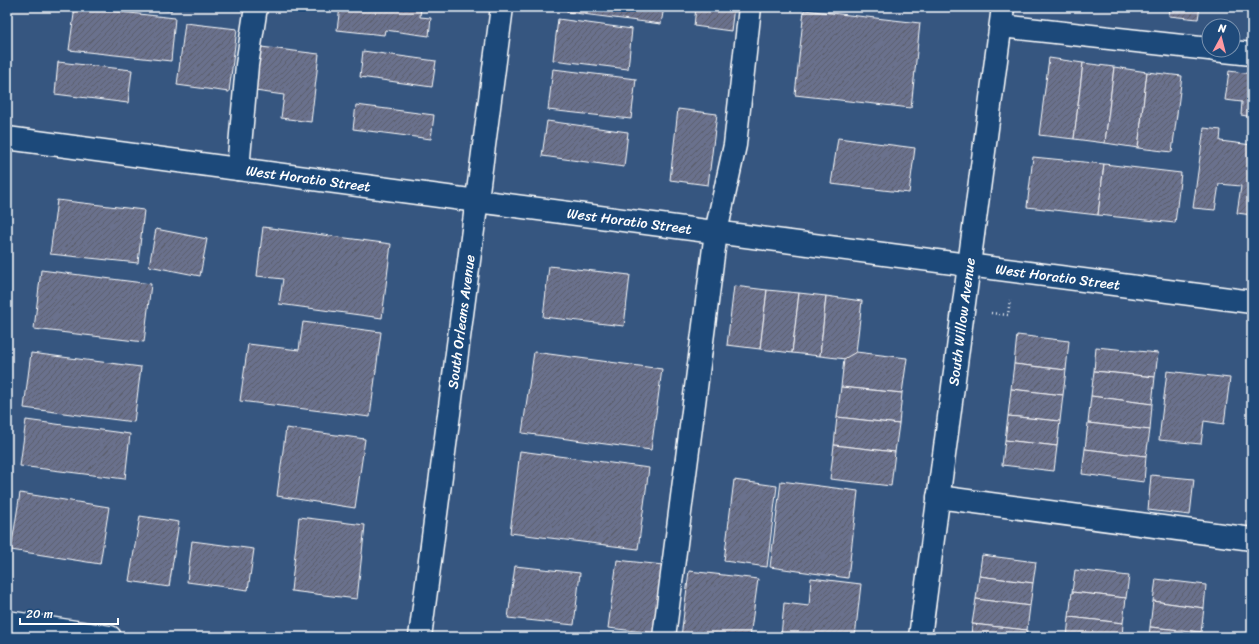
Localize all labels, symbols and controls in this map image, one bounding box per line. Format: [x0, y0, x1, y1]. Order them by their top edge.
north arrow [1201, 18, 1241, 58]
text: N [1216, 19, 1227, 39]
street label: West Horatio Street [244, 158, 372, 199]
street label: West Horatio Street [566, 200, 693, 241]
street label: South Orleans Avenue [440, 253, 482, 390]
street label: South Willow Avenue [941, 256, 982, 387]
street label: West Horatio Street [994, 256, 1122, 297]
scale bar [20, 600, 118, 626]
text: 20 m [26, 603, 53, 625]

